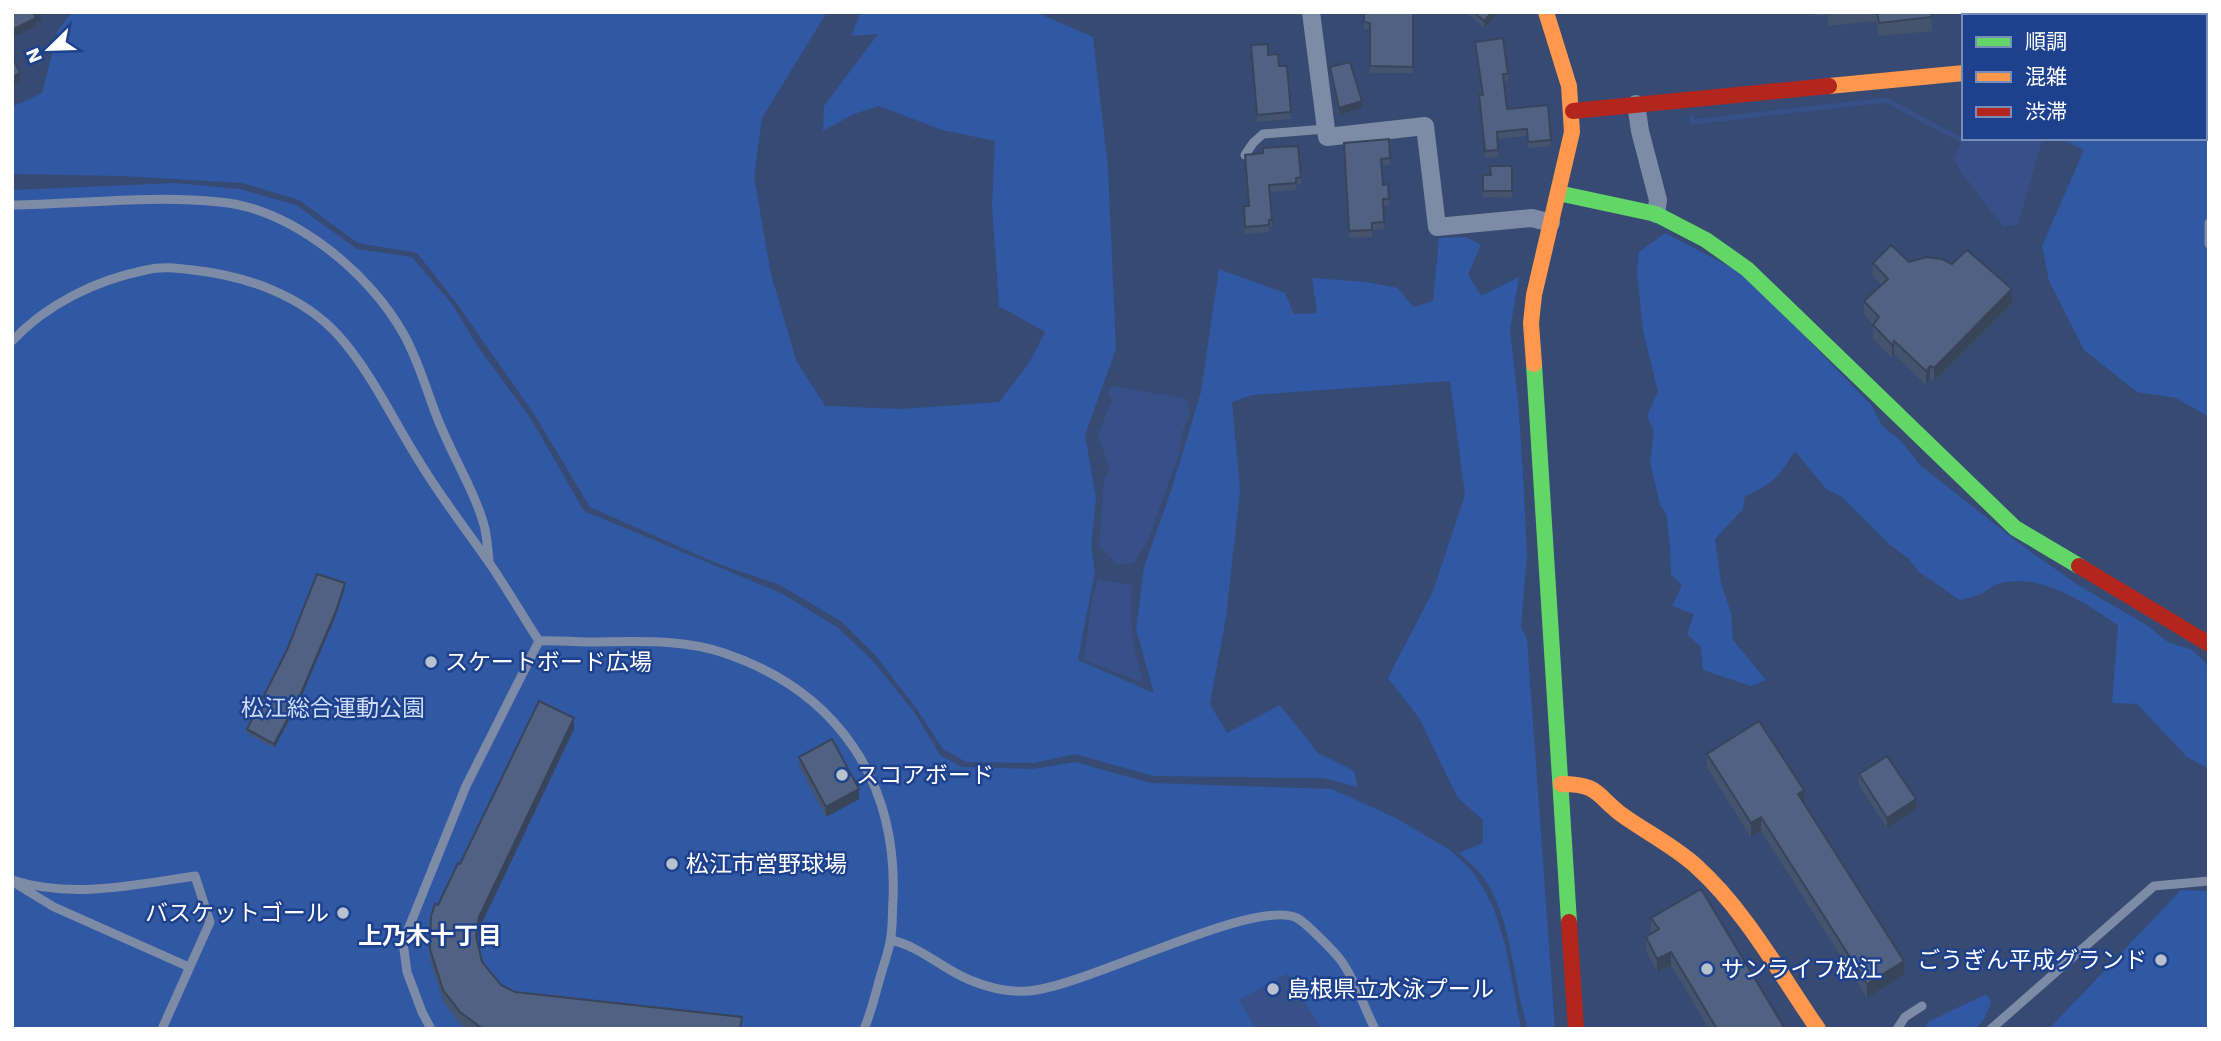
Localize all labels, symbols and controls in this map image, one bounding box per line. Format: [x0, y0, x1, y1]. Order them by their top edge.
north arrow [14, 14, 84, 84]
legend [1962, 14, 2207, 140]
text: 順調 [2025, 29, 2067, 54]
text: N [20, 44, 47, 66]
text: 混雑 [2025, 64, 2067, 89]
text: 渋滞 [2025, 99, 2067, 124]
place label: スケートボード広場 [445, 649, 652, 676]
marker: スケートボード広場 [423, 654, 439, 670]
park label: 松江総合運動公園 [241, 695, 425, 722]
place label: スコアボード [856, 762, 994, 789]
marker: スコアボード [834, 767, 850, 783]
place label: 松江市営野球場 [686, 851, 847, 878]
marker: 松江市営野球場 [664, 856, 680, 872]
place label: バスケットゴール [145, 900, 329, 927]
marker: バスケットゴール [335, 905, 351, 921]
district label: 上乃木十丁目 [358, 922, 502, 950]
place label: ごうぎん平成グランド [1917, 947, 2147, 974]
marker: ごうぎん平成グランド [2153, 952, 2169, 968]
place label: サンライフ松江 [1721, 956, 1882, 983]
marker: サンライフ松江 [1699, 961, 1715, 977]
place label: 島根県立水泳プール [1287, 976, 1494, 1003]
marker: 島根県立水泳プール [1265, 981, 1281, 997]

